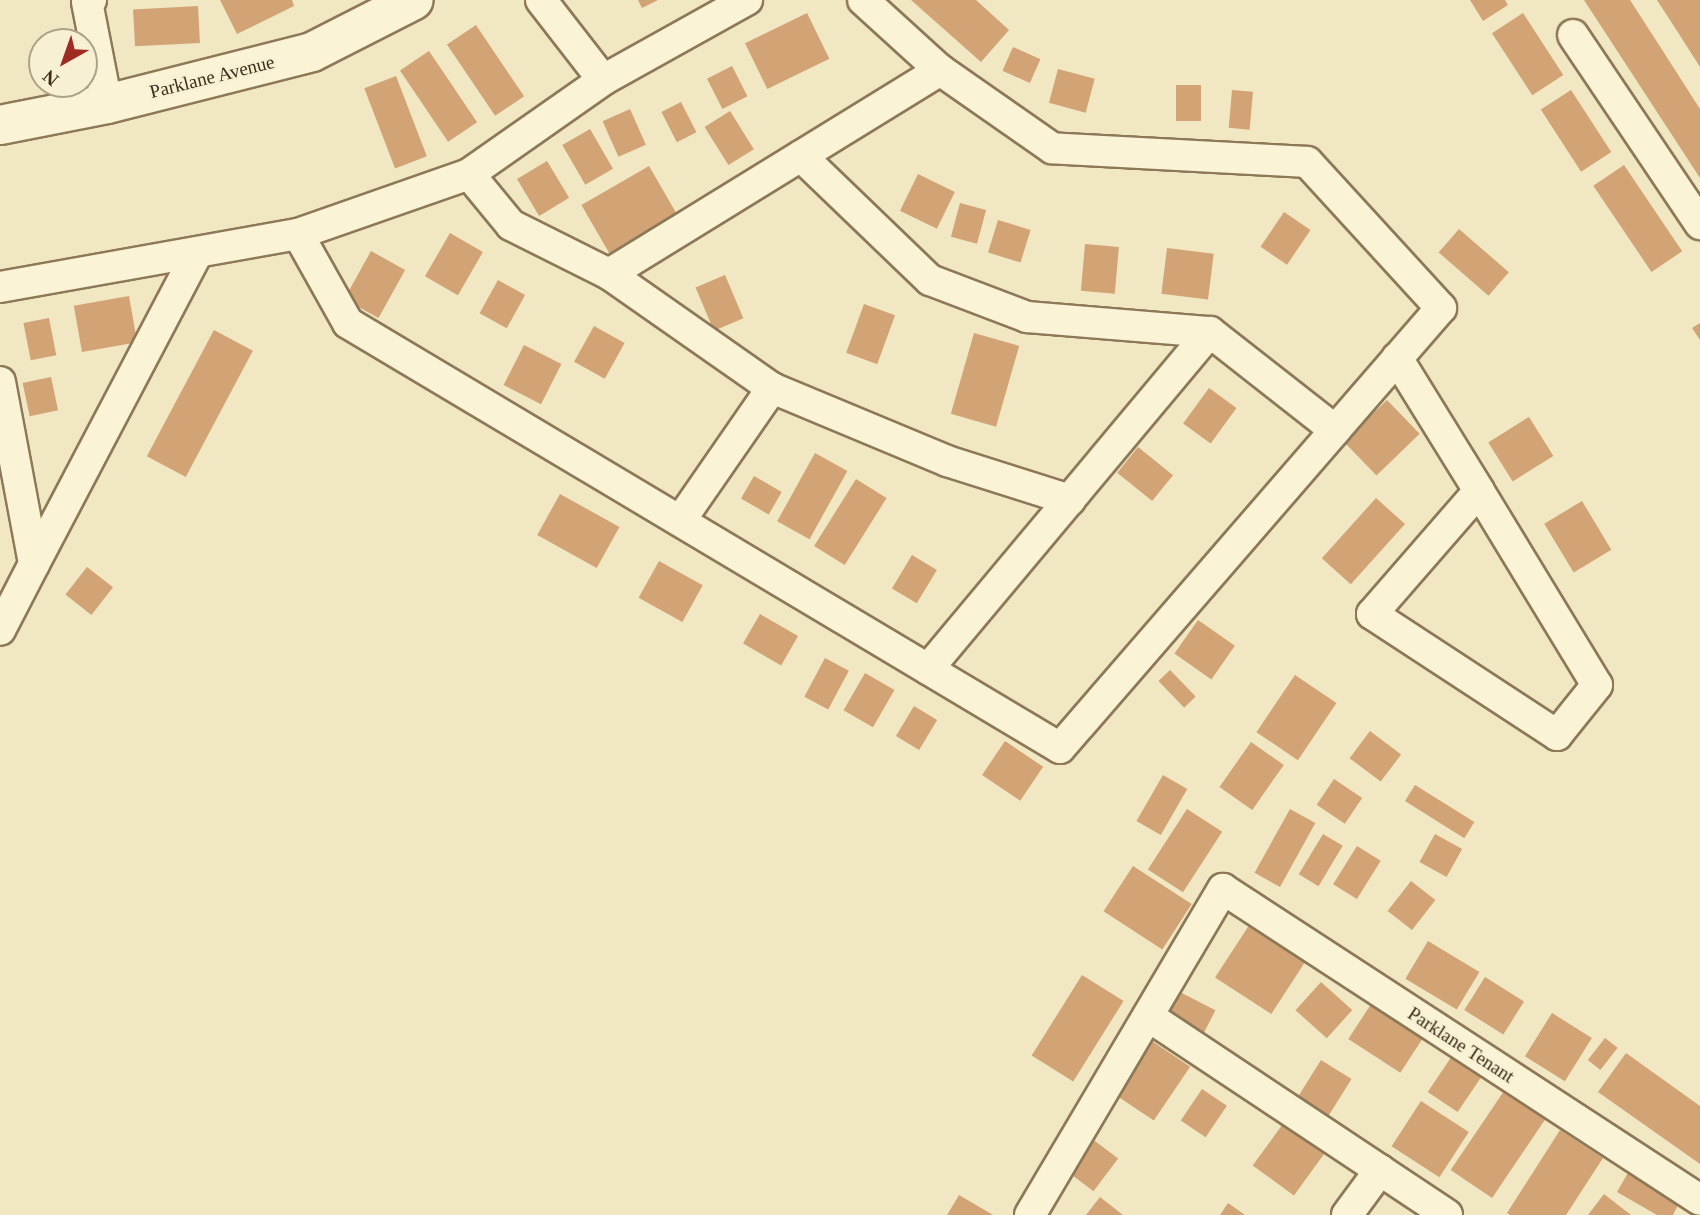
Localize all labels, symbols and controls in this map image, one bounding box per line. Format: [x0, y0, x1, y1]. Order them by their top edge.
north arrow [28, 28, 98, 98]
street label: Parklane Avenue [147, 50, 277, 104]
text: N [38, 65, 62, 90]
street label: Parklane Tenant [1403, 1002, 1519, 1088]

